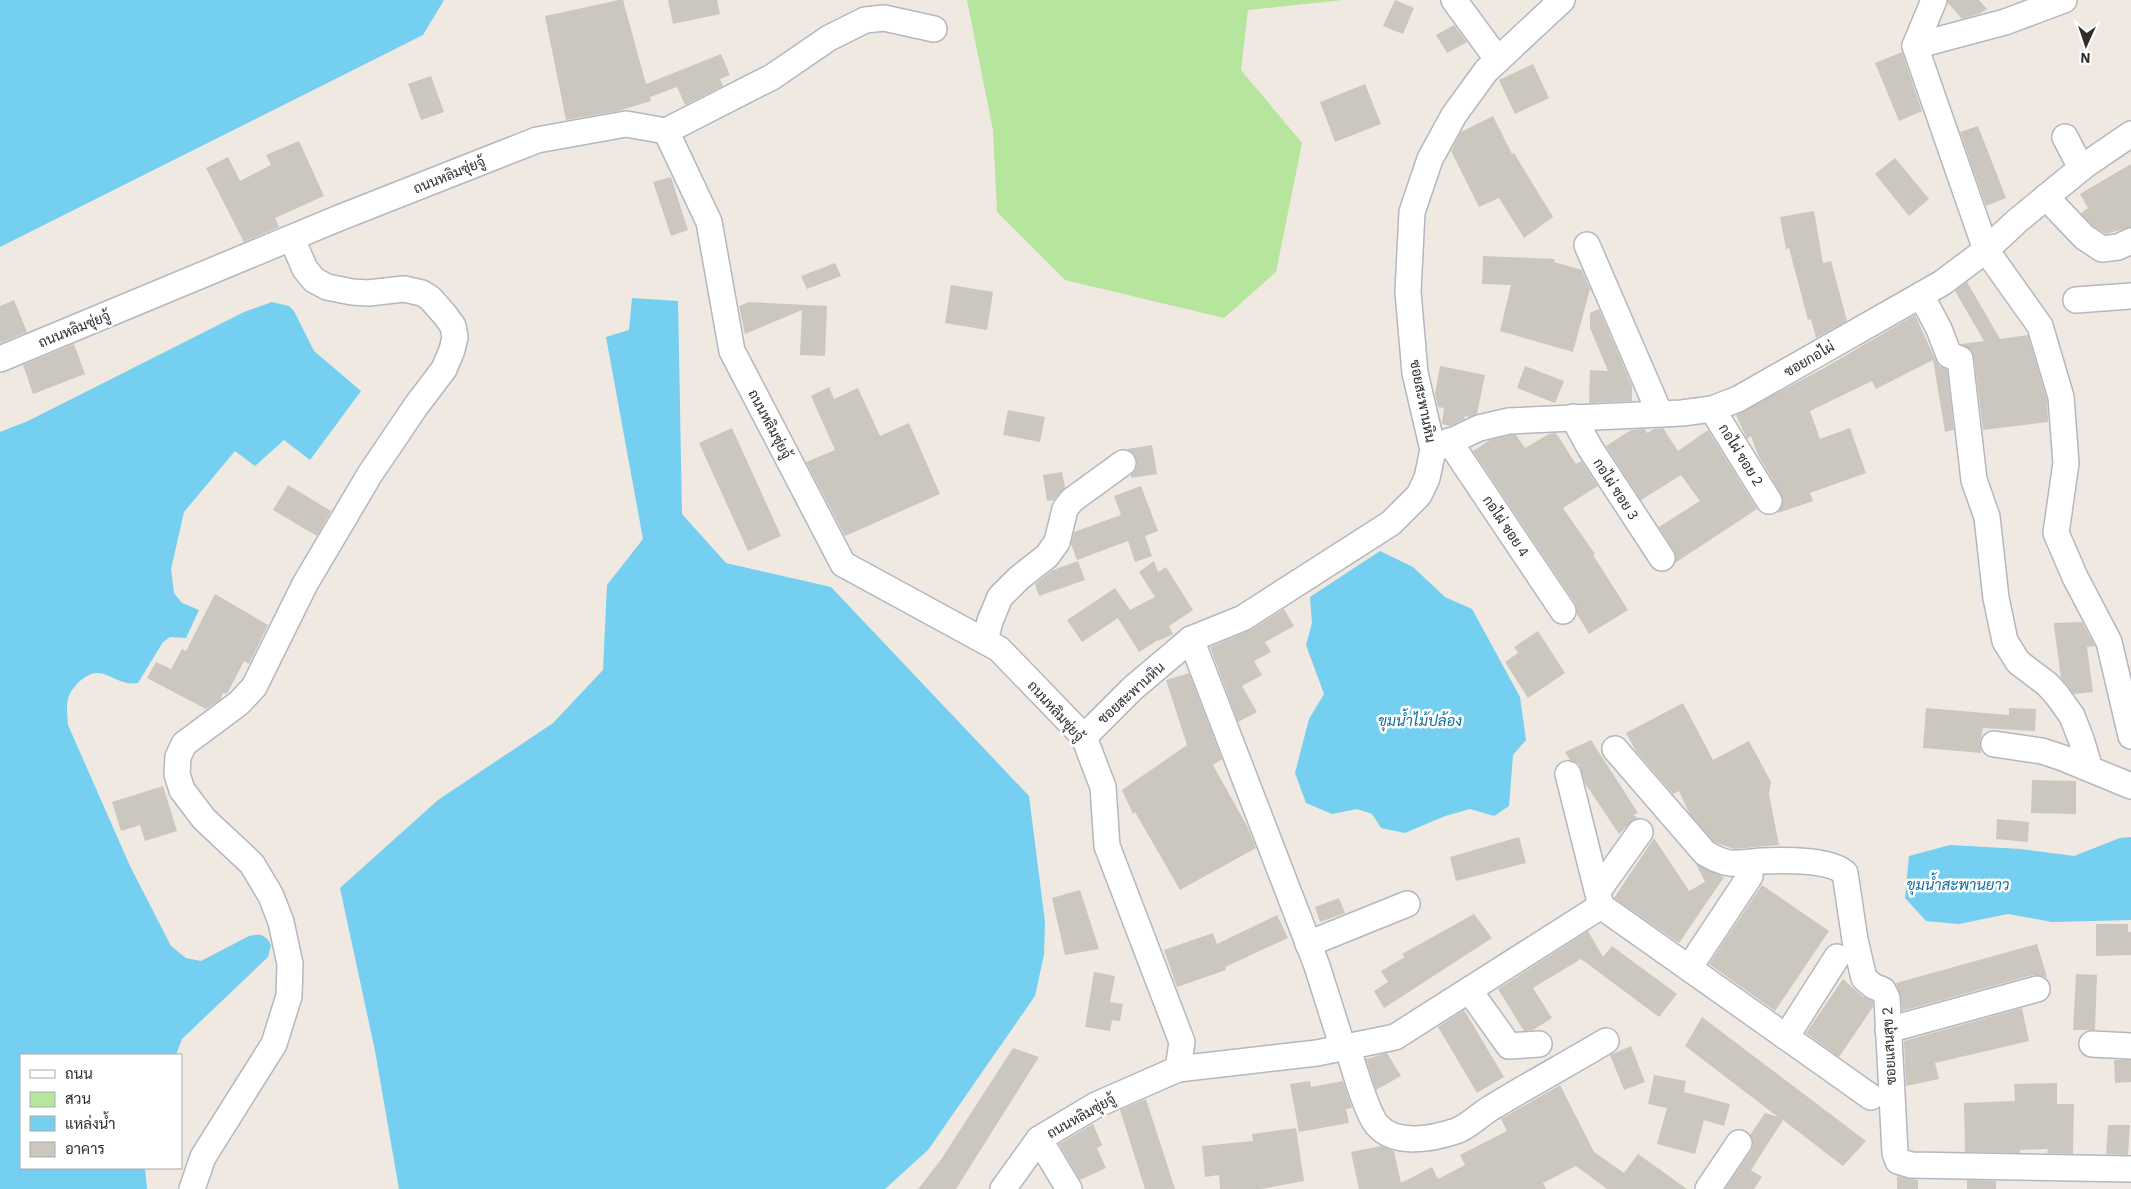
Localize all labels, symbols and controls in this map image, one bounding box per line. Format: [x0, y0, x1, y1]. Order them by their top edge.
north arrow [2061, 20, 2111, 70]
text: N [2080, 49, 2091, 67]
street label: ถนนหลิมซุ่ยจู้ [410, 152, 489, 199]
street label: ถนนหลิมซุ่ยจู้ [35, 306, 114, 353]
street label: ซอยกอไผ่ [1781, 337, 1837, 381]
street label: ซอยสะพานหิน [1406, 358, 1440, 444]
street label: ถนนหลิมซุ่ยจู้ [743, 386, 796, 463]
street label: กอไผ่ ซอย 2 [1715, 420, 1767, 490]
street label: กอไผ่ ซอย 3 [1589, 455, 1643, 523]
street label: กอไผ่ ซอย 4 [1479, 492, 1533, 560]
street label: ซอยสะพานหิน [1094, 658, 1168, 728]
street label: ถนนหลิมซุ่ยจู้ [1023, 677, 1089, 747]
water label: ขุมน้ำไม้ปล้อง [1378, 708, 1462, 732]
water label: ขุมน้ำสะพานยาว [1907, 872, 2010, 896]
street label: ซอยแสนสุข 2 [1878, 1006, 1901, 1085]
legend [20, 1054, 182, 1169]
text: ถนน [65, 1064, 93, 1083]
text: สวน [65, 1089, 91, 1108]
street label: ถนนหลิมซุ่ยจู้ [1043, 1089, 1120, 1143]
text: แหล่งน้ำ [65, 1111, 116, 1133]
text: อาคาร [65, 1139, 105, 1158]

